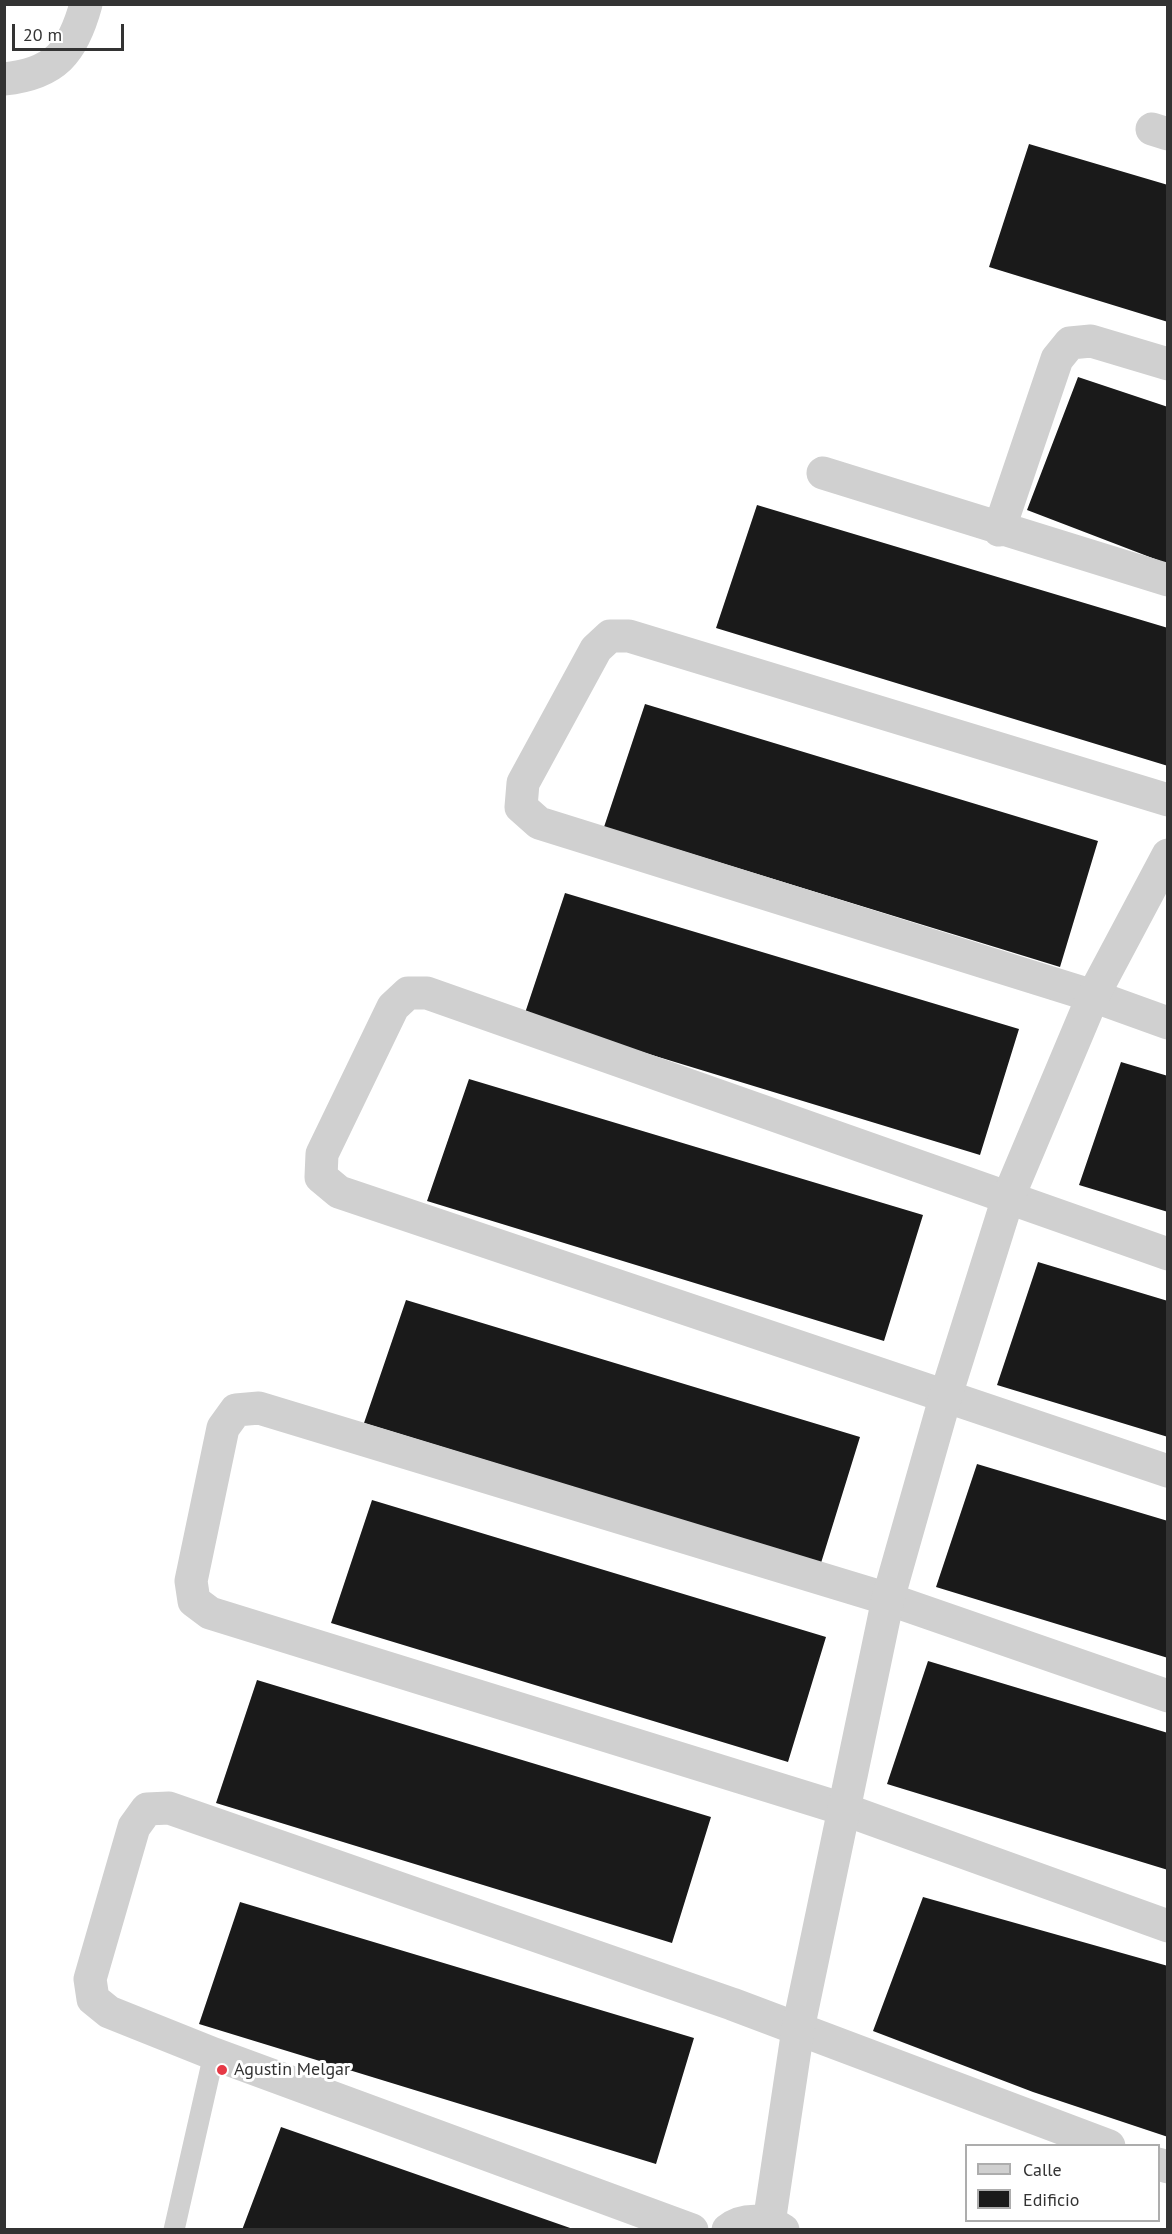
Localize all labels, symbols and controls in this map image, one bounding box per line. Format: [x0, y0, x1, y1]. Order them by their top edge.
scale bar [15, 12, 128, 50]
text: 20 m [23, 23, 62, 46]
place label: Agustin Melgar [234, 2059, 350, 2081]
marker: Agustin Melgar [215, 2063, 229, 2077]
legend [965, 2144, 1160, 2222]
text: Calle [1023, 2158, 1062, 2181]
text: Edificio [1023, 2188, 1079, 2211]

